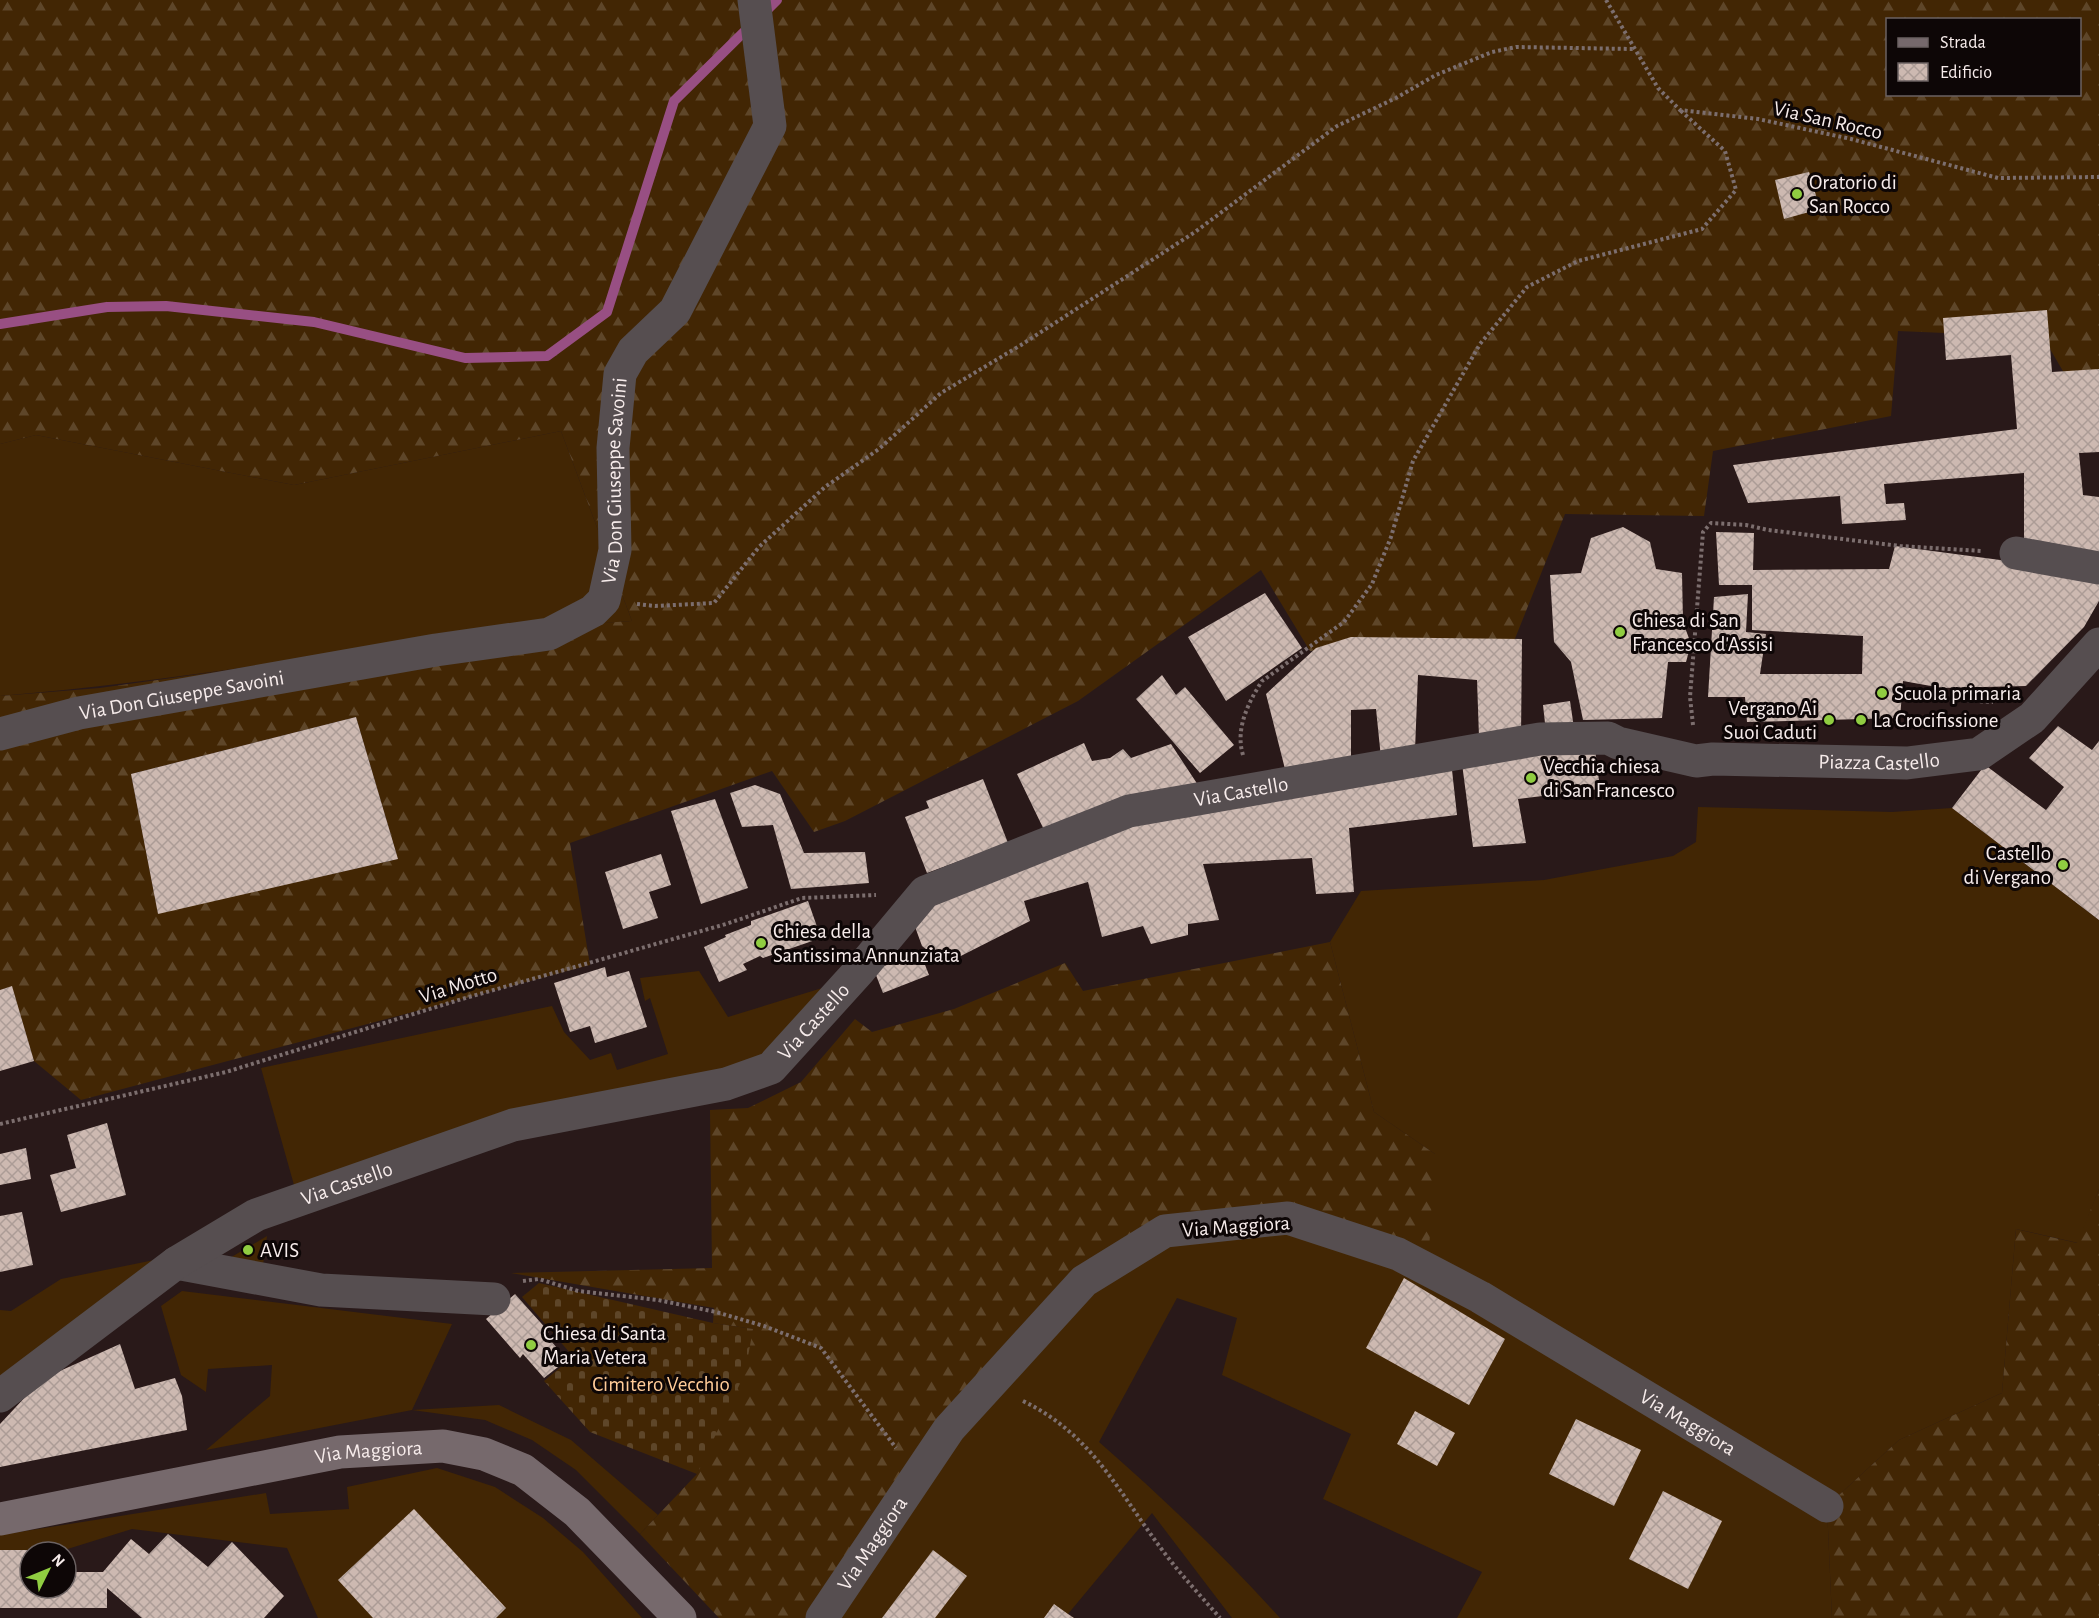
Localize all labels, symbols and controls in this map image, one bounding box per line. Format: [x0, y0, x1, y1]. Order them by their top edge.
legend [1886, 18, 2081, 96]
text: Strada [1940, 34, 1986, 52]
text: Edificio [1940, 64, 1992, 82]
street label: Via San Rocco [1771, 98, 1884, 143]
place label: Oratorio di San Rocco [1809, 172, 1897, 217]
marker: Oratorio di San Rocco [1790, 187, 1804, 201]
street label: Via Don Giuseppe Savoini [598, 376, 631, 586]
place label: Chiesa di San Francesco d'Assisi [1632, 610, 1773, 655]
marker: Chiesa di San Francesco d'Assisi [1613, 625, 1627, 639]
street label: Via Don Giuseppe Savoini [78, 667, 286, 724]
place label: Scuola primaria [1894, 683, 2021, 704]
marker: Scuola primaria [1875, 686, 1889, 700]
place label: Vergano Ai Suoi Caduti [1724, 698, 1817, 743]
place label: La Crocifissione [1873, 710, 1999, 731]
marker: Vergano Ai Suoi Caduti [1822, 713, 1836, 727]
marker: La Crocifissione [1854, 713, 1868, 727]
street label: Piazza Castello [1818, 749, 1941, 774]
place label: Vecchia chiesa di San Francesco [1543, 756, 1675, 801]
marker: Vecchia chiesa di San Francesco [1524, 771, 1538, 785]
street label: Via Castello [1192, 773, 1290, 810]
place label: Castello di Vergano [1964, 843, 2051, 888]
marker: Castello di Vergano [2056, 858, 2070, 872]
place label: Chiesa della Santissima Annunziata [773, 921, 960, 966]
marker: Chiesa della Santissima Annunziata [754, 936, 768, 950]
street label: Via Motto [417, 964, 499, 1007]
street label: Via Castello [774, 979, 854, 1064]
street label: Via Castello [298, 1158, 395, 1209]
street label: Via Maggiora [1181, 1212, 1291, 1241]
place label: AVIS [260, 1240, 299, 1261]
marker: AVIS [241, 1243, 255, 1257]
place label: Chiesa di Santa Maria Vetera [543, 1323, 666, 1368]
marker: Chiesa di Santa Maria Vetera [524, 1338, 538, 1352]
park label: Cimitero Vecchio [592, 1374, 730, 1395]
street label: Via Maggiora [1636, 1386, 1740, 1460]
street label: Via Maggiora [313, 1437, 423, 1468]
street label: Via Maggiora [834, 1493, 912, 1594]
north arrow [18, 1540, 78, 1600]
text: N [49, 1551, 68, 1570]

